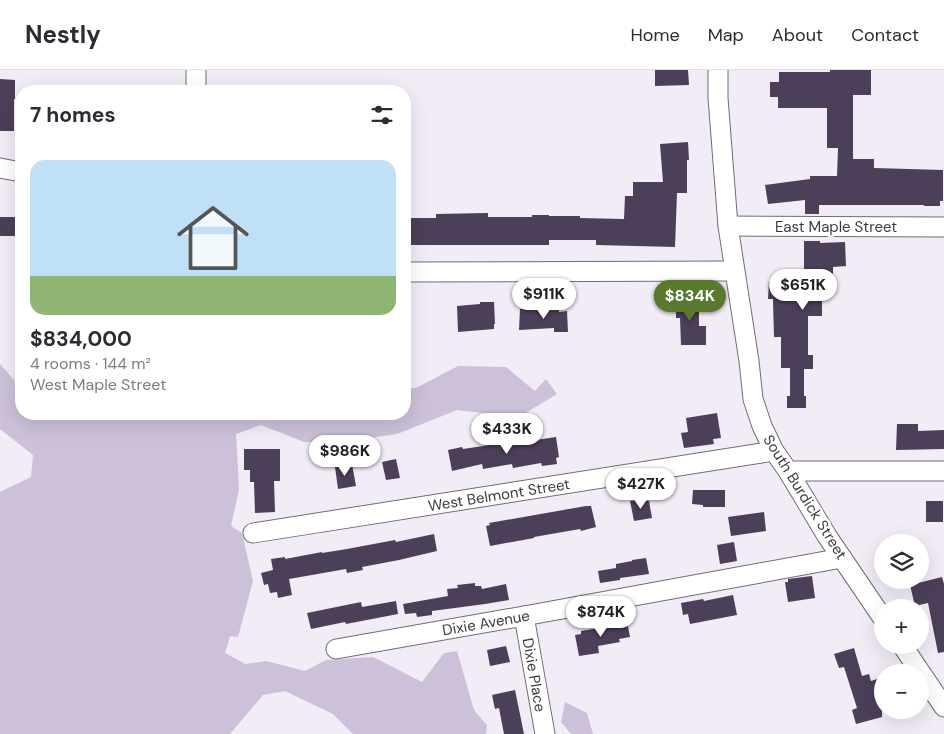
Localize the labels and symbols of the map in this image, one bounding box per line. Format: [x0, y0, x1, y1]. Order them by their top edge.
street label: East Maple Street [775, 217, 897, 237]
pin: $651K [768, 268, 838, 311]
pin: $911K [509, 278, 579, 320]
pin: $834K [655, 280, 725, 322]
pin: $433K [472, 412, 542, 455]
street label: South Burdick Street [759, 431, 851, 563]
pin: $986K [310, 434, 380, 477]
pin: $427K [606, 468, 676, 510]
street label: West Belmont Street [427, 474, 572, 516]
pin: $874K [566, 596, 636, 638]
street label: Dixie Avenue [441, 605, 531, 641]
street label: Dixie Place [518, 636, 550, 714]

